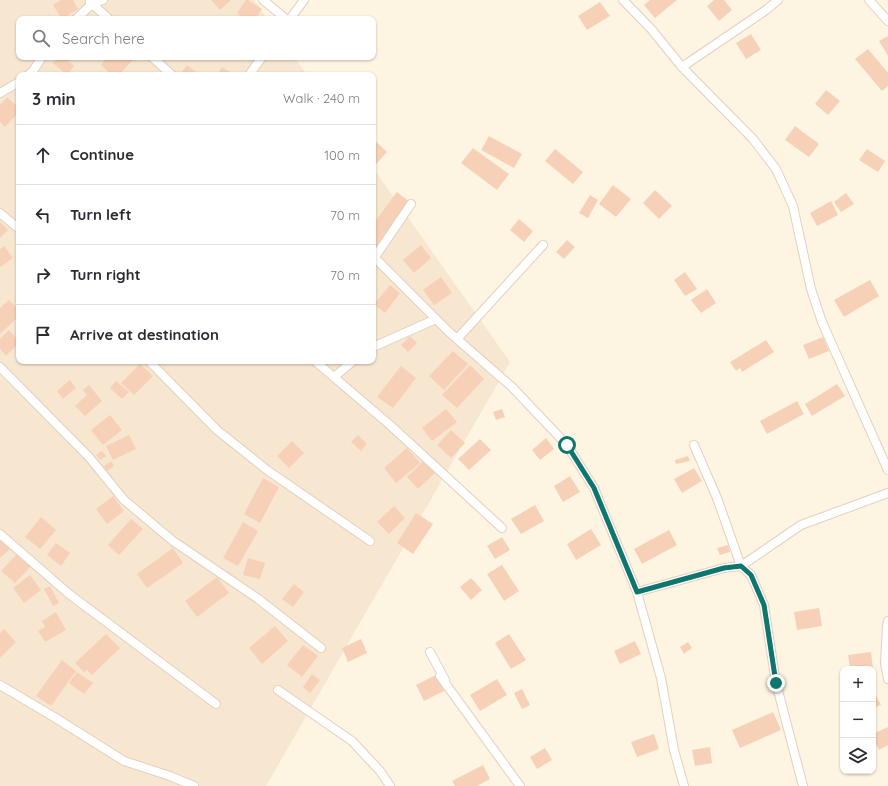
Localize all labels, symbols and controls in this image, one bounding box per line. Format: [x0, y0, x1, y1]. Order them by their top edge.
search box [16, 16, 376, 60]
icon: search [30, 27, 52, 49]
text: Search here [62, 29, 145, 48]
text: 3 min [32, 88, 76, 109]
text: Walk · 240 m [283, 90, 360, 106]
icon: ahead [32, 144, 54, 166]
text: Continue [70, 145, 134, 164]
text: 100 m [324, 147, 360, 163]
icon: left [32, 204, 54, 226]
text: Turn left [70, 205, 132, 224]
text: 70 m [330, 207, 360, 223]
icon: right [32, 264, 54, 286]
text: Turn right [70, 265, 141, 284]
text: 70 m [330, 267, 360, 283]
icon: arrive [32, 324, 54, 346]
text: Arrive at destination [70, 325, 219, 344]
route start [558, 436, 576, 454]
map controls [840, 666, 876, 774]
button: + [840, 666, 876, 702]
route end [767, 674, 785, 692]
button: − [840, 702, 876, 738]
button: layers [840, 738, 876, 774]

